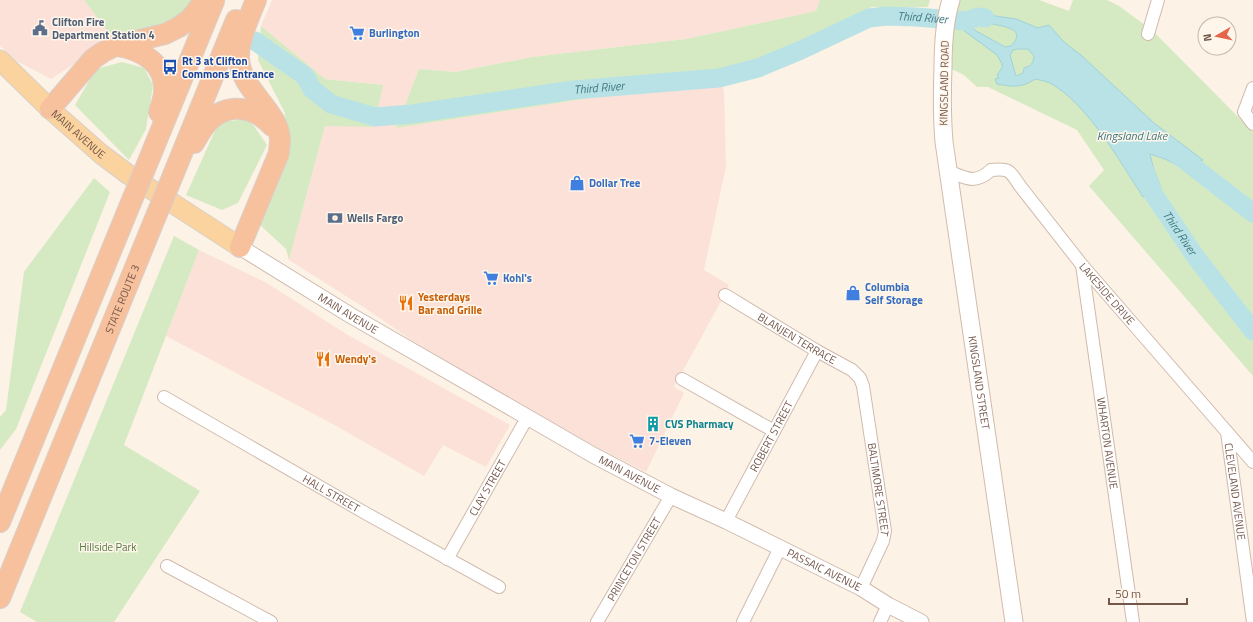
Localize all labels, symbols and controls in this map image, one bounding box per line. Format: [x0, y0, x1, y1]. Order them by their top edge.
water label: Third River [897, 6, 951, 29]
place label: Clifton Fire Department Station 4 [52, 14, 155, 43]
north arrow [1197, 16, 1237, 56]
public building icon: Clifton Fire Department Station 4 [31, 19, 49, 37]
supermarket icon: Burlington [348, 24, 366, 42]
place label: Burlington [369, 25, 420, 41]
text: N [1199, 33, 1216, 43]
street label: KINGSLAND ROAD [935, 40, 953, 126]
place label: Rt 3 at Clifton Commons Entrance [182, 53, 275, 82]
bus stop icon: Rt 3 at Clifton Commons Entrance [161, 58, 179, 76]
water label: Third River [573, 76, 627, 99]
street label: MAIN AVENUE [48, 106, 109, 163]
water label: Kingsland Lake [1097, 126, 1169, 145]
shop icon: Dollar Tree [568, 174, 586, 192]
place label: Dollar Tree [589, 175, 641, 191]
water label: Third River [1158, 207, 1203, 261]
bank icon: Wells Fargo [326, 209, 344, 227]
place label: Wells Fargo [347, 210, 403, 226]
street label: LAKESIDE DRIVE [1076, 259, 1138, 328]
street label: STATE ROUTE 3 [101, 262, 143, 336]
supermarket icon: Kohl's [482, 269, 500, 287]
place label: Kohl's [503, 270, 532, 286]
place label: Columbia Self Storage [865, 279, 923, 308]
shop icon: Columbia Self Storage [844, 284, 862, 302]
street label: MAIN AVENUE [315, 289, 381, 338]
place label: Yesterdays Bar and Grille [418, 289, 483, 318]
restaurant icon: Yesterdays Bar and Grille [397, 294, 415, 312]
street label: BLANJEN TERRACE [755, 309, 839, 368]
street label: KINGSLAND STREET [964, 335, 994, 431]
restaurant icon: Wendy's [314, 350, 332, 368]
place label: Wendy's [335, 351, 376, 367]
street label: WHARTON AVENUE [1093, 396, 1122, 490]
street label: ROBERT STREET [746, 398, 797, 475]
building icon: CVS Pharmacy [644, 415, 662, 433]
place label: CVS Pharmacy [665, 416, 734, 432]
supermarket icon: 7-Eleven [628, 432, 646, 450]
place label: 7-Eleven [649, 433, 691, 449]
street label: BALTIMORE STREET [864, 442, 893, 538]
street label: CLEVELAND AVENUE [1221, 442, 1250, 541]
street label: MAIN AVENUE [596, 451, 663, 497]
street label: CLAY STREET [465, 457, 510, 519]
street label: HALL STREET [300, 471, 363, 516]
street label: PRINCETON STREET [603, 514, 665, 604]
park label: Hillside Park [79, 539, 137, 555]
street label: PASSAIC AVENUE [784, 544, 864, 595]
scale bar [1109, 580, 1187, 606]
text: 50 m [1115, 584, 1141, 603]

